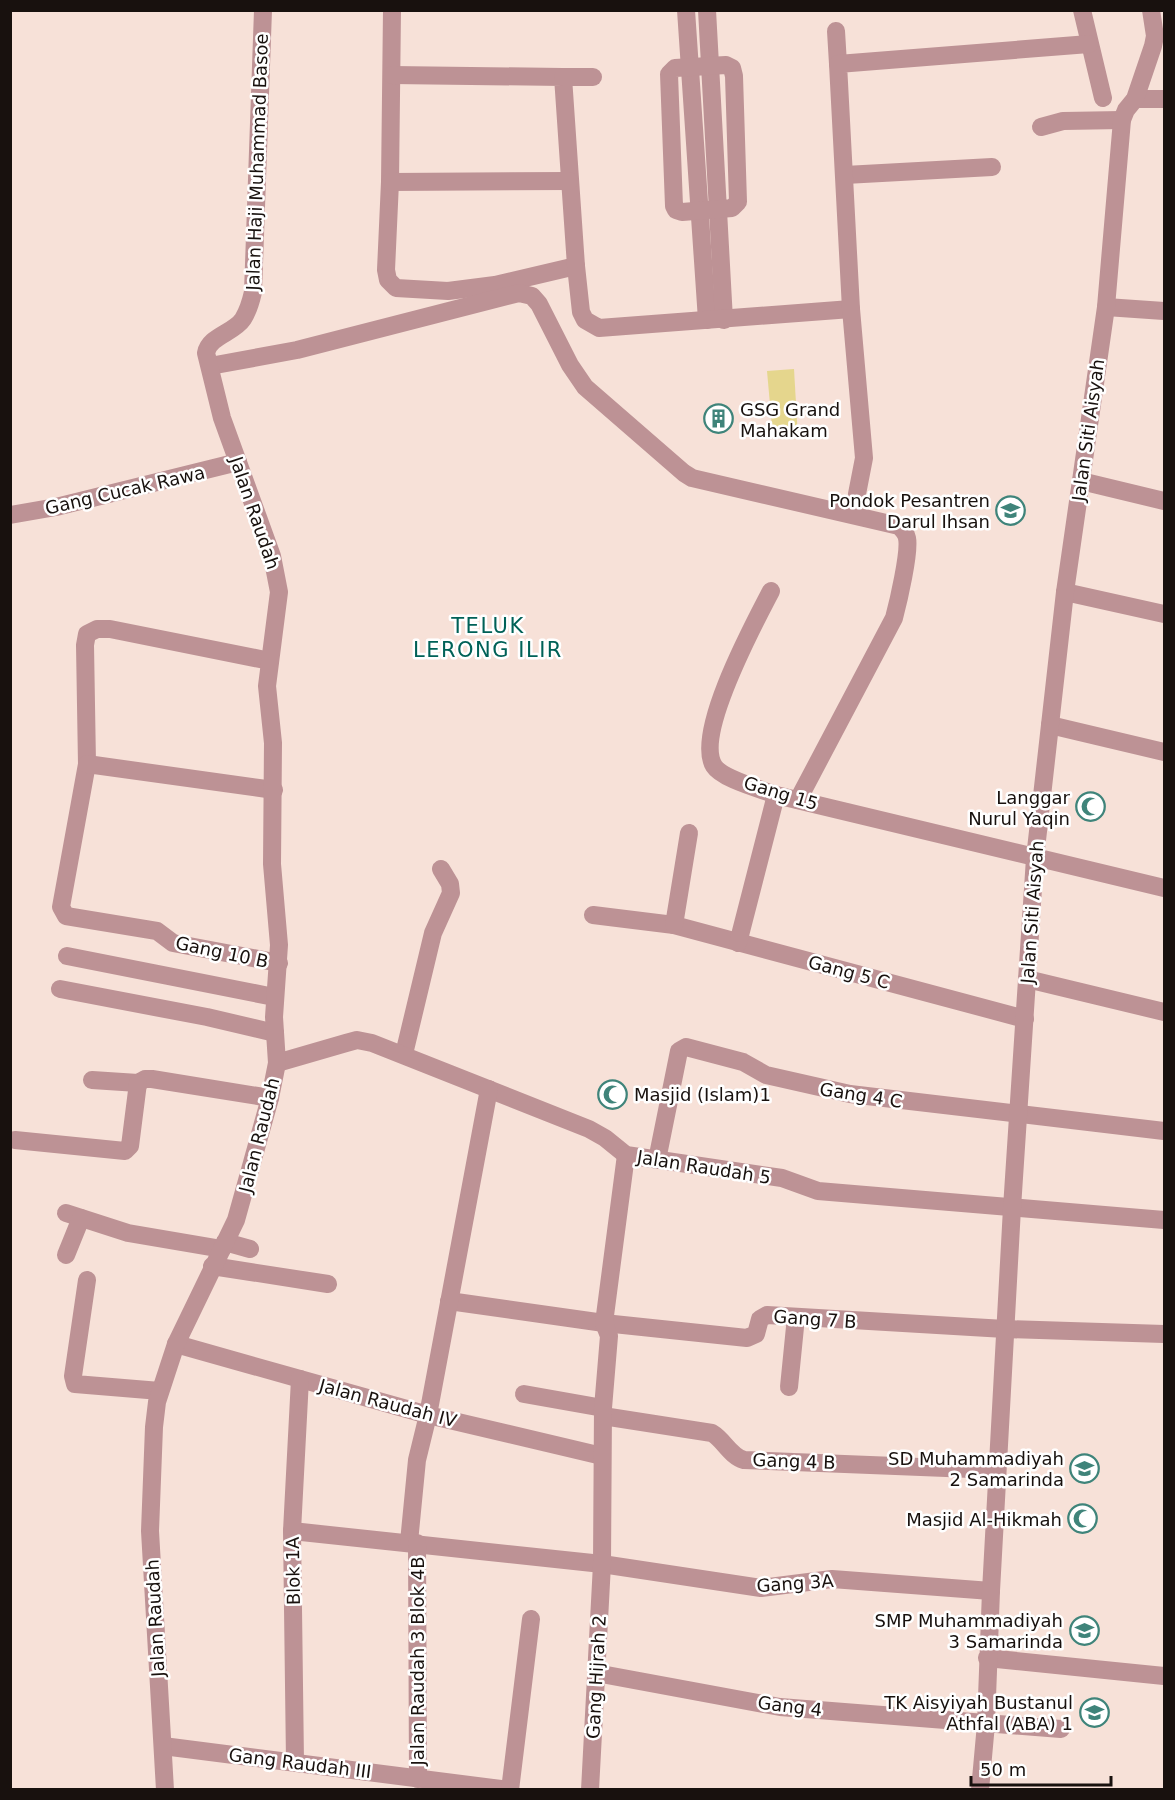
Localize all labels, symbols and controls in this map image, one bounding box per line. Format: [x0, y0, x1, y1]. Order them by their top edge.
street label: Jalan Haji Muhammad Basoe [242, 33, 272, 292]
street label: Jalan Siti Aisyah [1067, 357, 1108, 504]
place label: GSG Grand Mahakam [740, 399, 840, 441]
building icon: GSG Grand Mahakam [703, 403, 735, 435]
street label: Jalan Raudah [226, 453, 284, 572]
street label: Gang Cucak Rawa [43, 461, 207, 519]
place label: Pondok Pesantren Darul Ihsan [829, 490, 990, 532]
school or university icon: Pondok Pesantren Darul Ihsan [995, 494, 1027, 526]
district label: TELUK LERONG ILIR [413, 614, 563, 662]
street label: Gang 15 [741, 772, 821, 814]
place label: Langgar Nurul Yaqin [968, 787, 1071, 829]
mosque icon: Langgar Nurul Yaqin [1075, 791, 1107, 823]
street label: Jalan Siti Aisyah [1016, 840, 1047, 985]
street label: Gang 10 B [174, 932, 270, 972]
street label: Gang 5 C [806, 951, 892, 993]
street label: Jalan Raudah [234, 1075, 283, 1196]
mosque icon: Masjid (Islam)1 [597, 1078, 629, 1110]
street label: Gang 4 C [818, 1078, 904, 1112]
place label: Masjid (Islam)1 [634, 1084, 771, 1105]
street label: Jalan Raudah 5 [635, 1146, 772, 1188]
street label: Gang 7 B [773, 1306, 857, 1332]
street label: Jalan Raudah IV [316, 1374, 460, 1432]
place label: SD Muhammadiyah 2 Samarinda [888, 1448, 1064, 1490]
street label: Gang 4 B [752, 1449, 836, 1473]
school or university icon: SD Muhammadiyah 2 Samarinda [1069, 1452, 1101, 1484]
mosque icon: Masjid Al-Hikmah [1067, 1503, 1099, 1535]
place label: Masjid Al-Hikmah [906, 1509, 1062, 1530]
street label: Blok 1A [282, 1536, 304, 1605]
street label: Jalan Raudah 3 Blok 4B [407, 1556, 428, 1767]
street label: Jalan Raudah [141, 1559, 169, 1678]
street label: Gang 3A [756, 1570, 835, 1596]
place label: SMP Muhammadiyah 3 Samarinda [874, 1610, 1063, 1652]
street label: Gang Hijrah 2 [582, 1614, 610, 1740]
school or university icon: SMP Muhammadiyah 3 Samarinda [1068, 1614, 1100, 1646]
street label: Gang 4 [756, 1692, 824, 1720]
place label: TK Aisyiyah Bustanul Athfal (ABA) 1 [883, 1692, 1073, 1734]
school or university icon: TK Aisyiyah Bustanul Athfal (ABA) 1 [1078, 1696, 1110, 1728]
street label: Gang Raudah III [227, 1744, 373, 1782]
scale bar [971, 1749, 1110, 1787]
text: 50 m [980, 1759, 1026, 1780]

